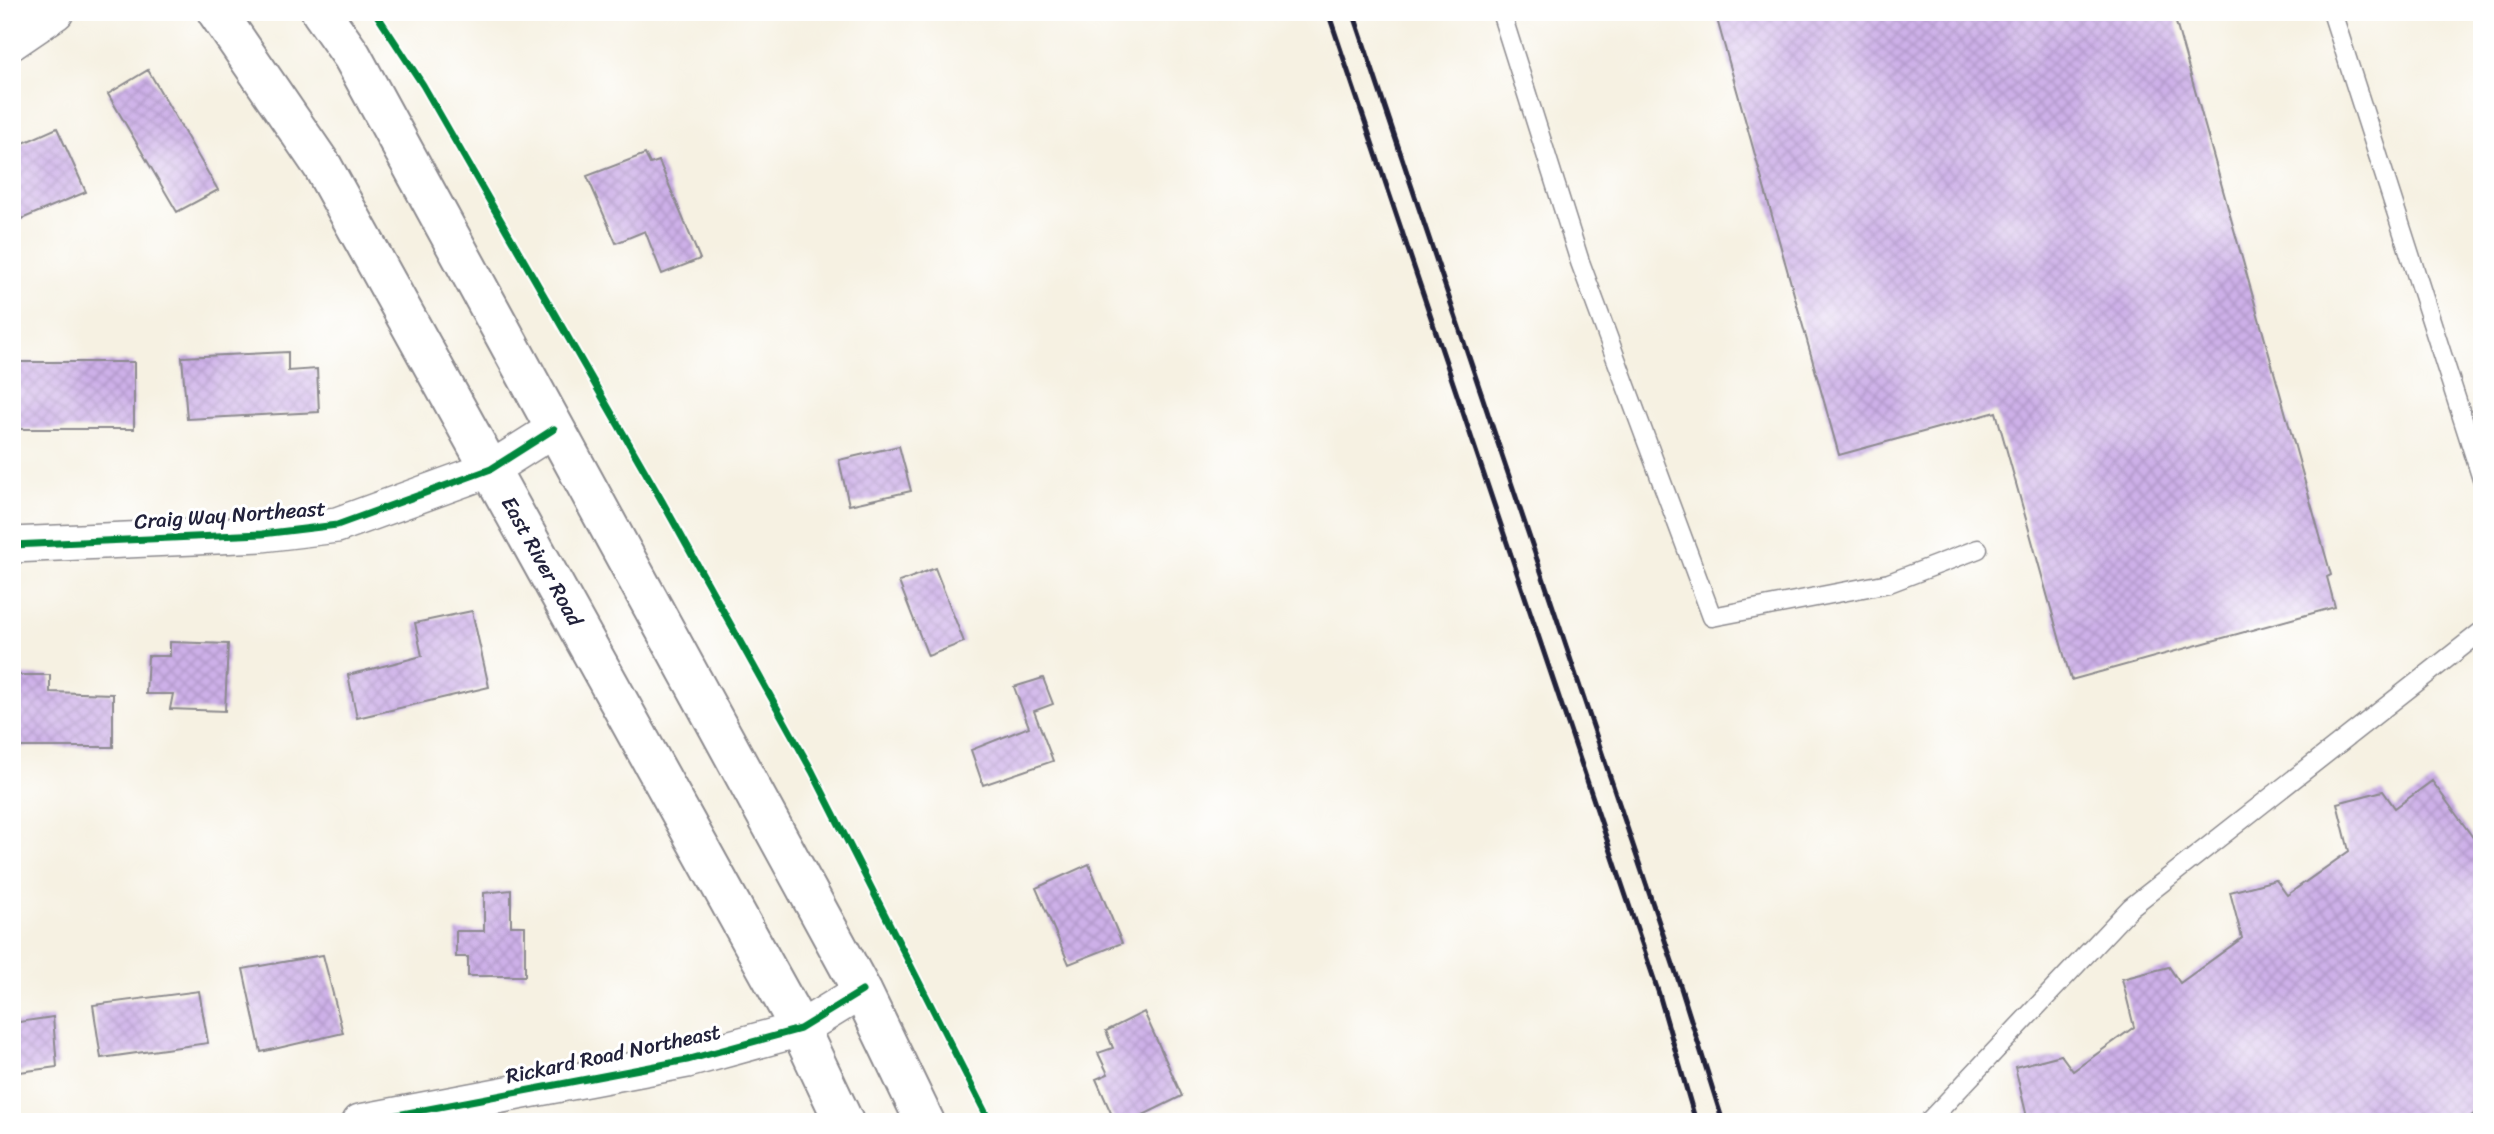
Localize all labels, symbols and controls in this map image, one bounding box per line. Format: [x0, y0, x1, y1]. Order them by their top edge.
street label: Craig Way Northeast [133, 489, 327, 541]
street label: East River Road [490, 489, 594, 635]
street label: Rickard Road Northeast [502, 1013, 724, 1095]

